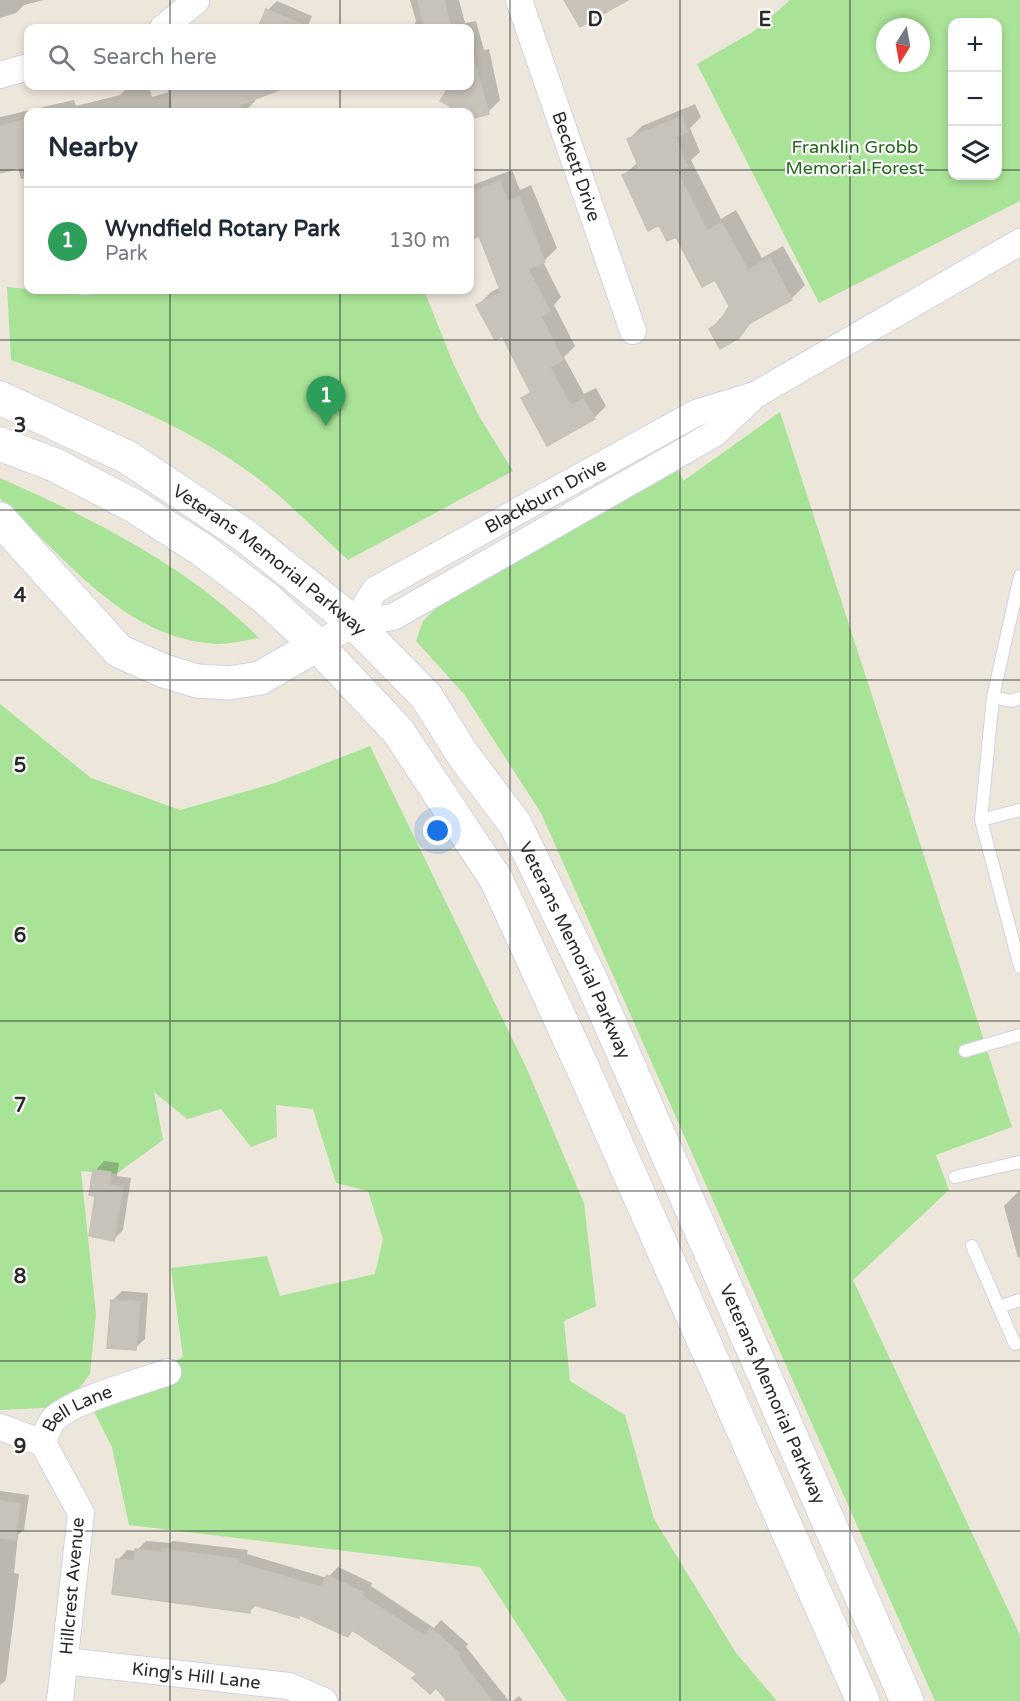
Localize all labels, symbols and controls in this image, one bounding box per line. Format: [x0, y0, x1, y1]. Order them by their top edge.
text: D [587, 8, 603, 32]
text: E [759, 8, 772, 32]
north arrow [876, 18, 930, 72]
map controls [948, 18, 1002, 180]
button: + [948, 18, 1002, 72]
search box [24, 24, 474, 90]
icon: search [45, 41, 78, 74]
text: Search here [93, 44, 217, 70]
button: − [948, 72, 1002, 126]
street label: Beckett Drive [547, 109, 605, 224]
button: layers [948, 126, 1002, 180]
text: Nearby [48, 132, 138, 163]
park label: Franklin Grobb Memorial Forest [786, 136, 925, 179]
text: Wyndfield Rotary Park [105, 216, 340, 242]
text: 1 [61, 229, 74, 253]
text: 130 m [389, 229, 450, 253]
text: Park [105, 242, 148, 266]
pin: 1 [306, 376, 346, 426]
text: 3 [14, 414, 26, 438]
street label: Blackburn Drive [481, 454, 610, 538]
street label: Veterans Memorial Parkway [168, 480, 371, 640]
text: 4 [14, 584, 27, 608]
text: 5 [14, 754, 26, 778]
your location [423, 816, 452, 845]
street label: Veterans Memorial Parkway [514, 838, 636, 1063]
text: 6 [14, 924, 26, 948]
text: 7 [14, 1094, 26, 1118]
text: 8 [14, 1265, 26, 1289]
street label: Veterans Memorial Parkway [715, 1281, 831, 1508]
street label: Bell Lane [37, 1380, 115, 1435]
text: 9 [14, 1435, 26, 1459]
street label: Hillcrest Avenue [55, 1516, 89, 1656]
street label: King's Hill Lane [131, 1658, 262, 1694]

